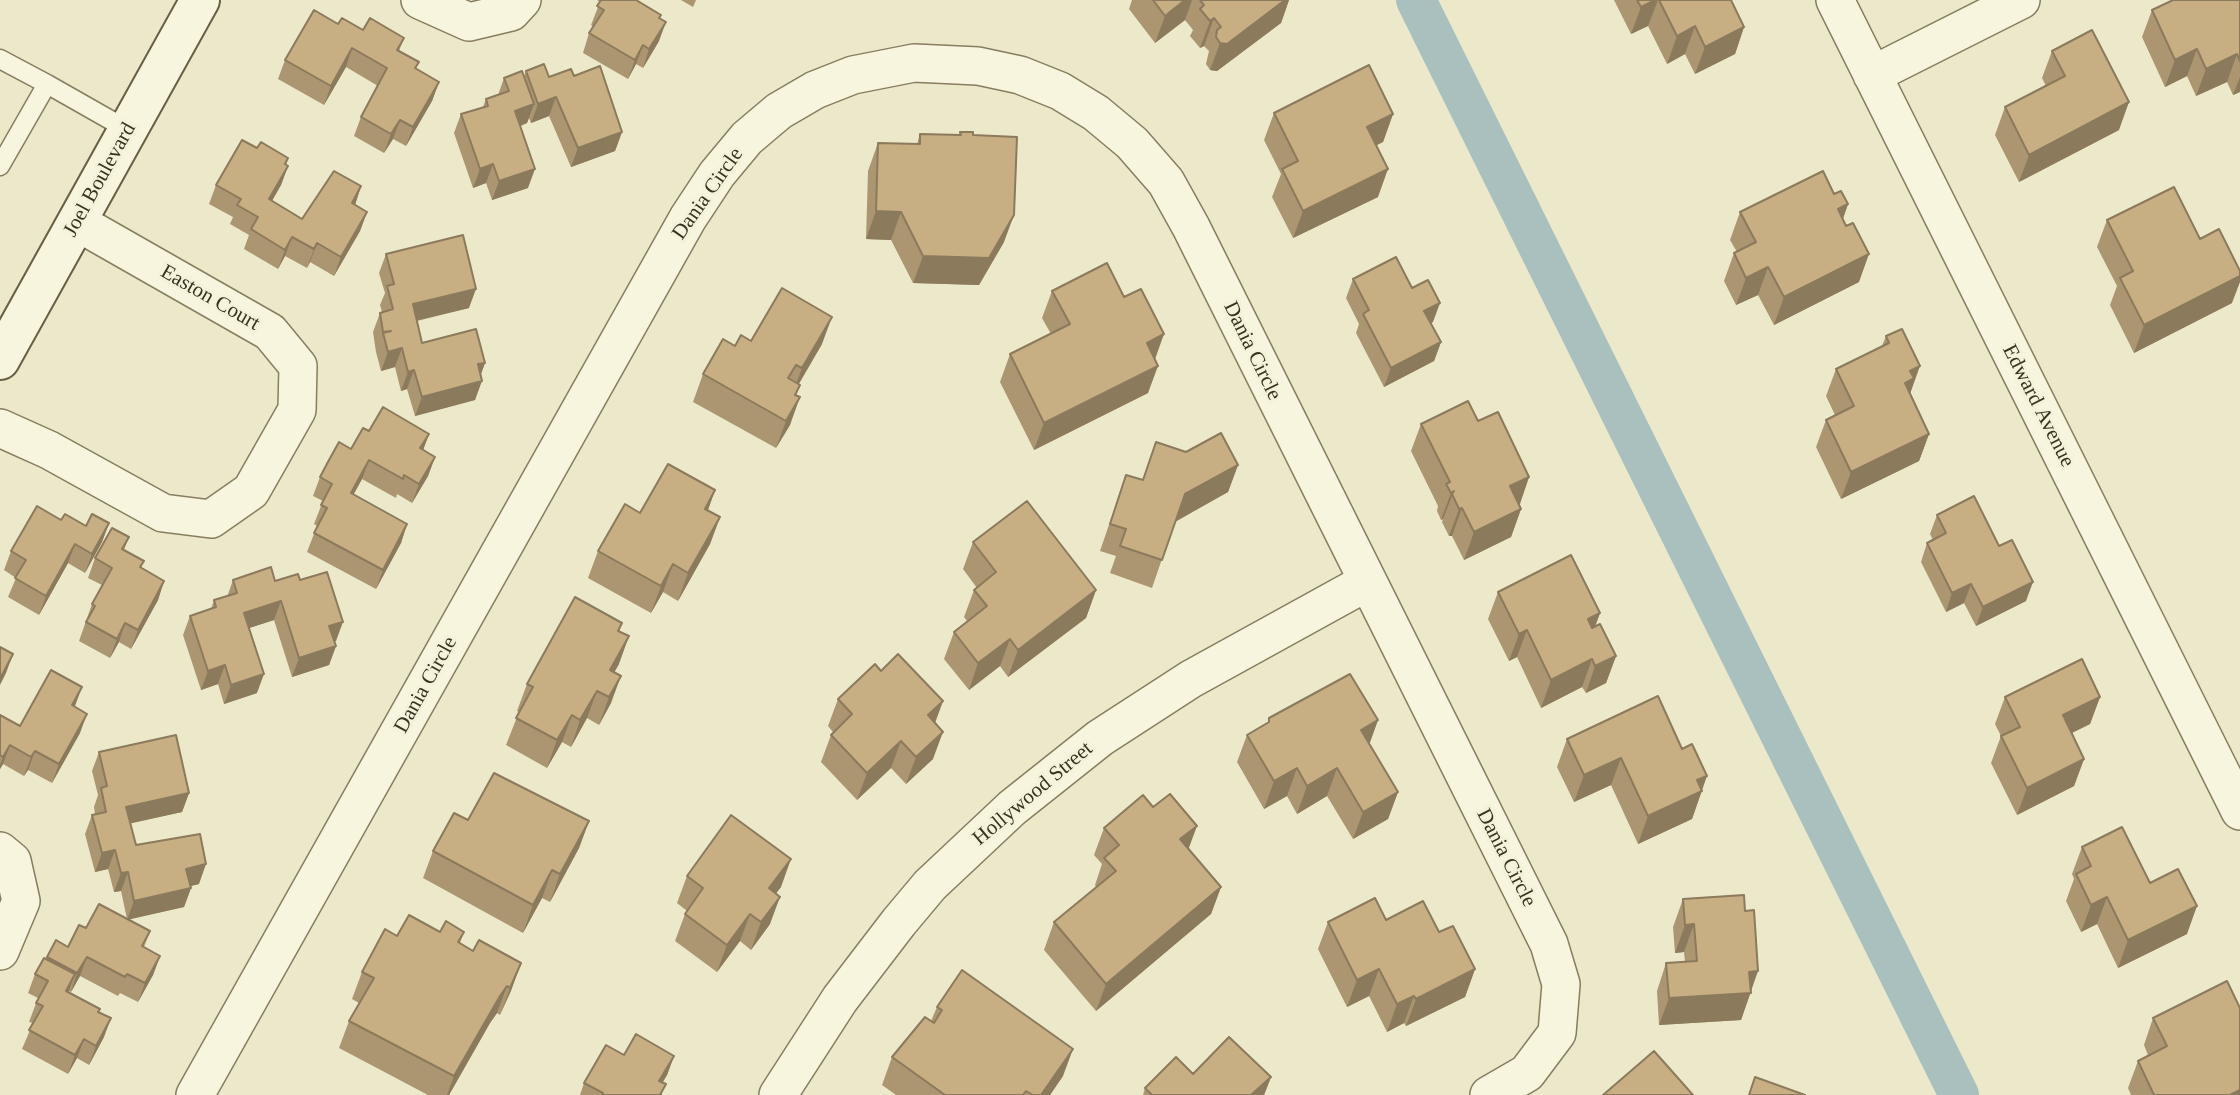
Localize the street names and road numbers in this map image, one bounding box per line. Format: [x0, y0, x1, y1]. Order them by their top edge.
street label: Joel Boulevard [58, 119, 142, 241]
street label: Dania Circle [667, 143, 749, 245]
street label: Easton Court [156, 260, 264, 336]
street label: Dania Circle [1217, 298, 1287, 404]
street label: Edward Avenue [1996, 340, 2080, 472]
street label: Dania Circle [389, 632, 463, 738]
street label: Hollywood Street [968, 737, 1098, 851]
street label: Dania Circle [1471, 805, 1541, 911]

